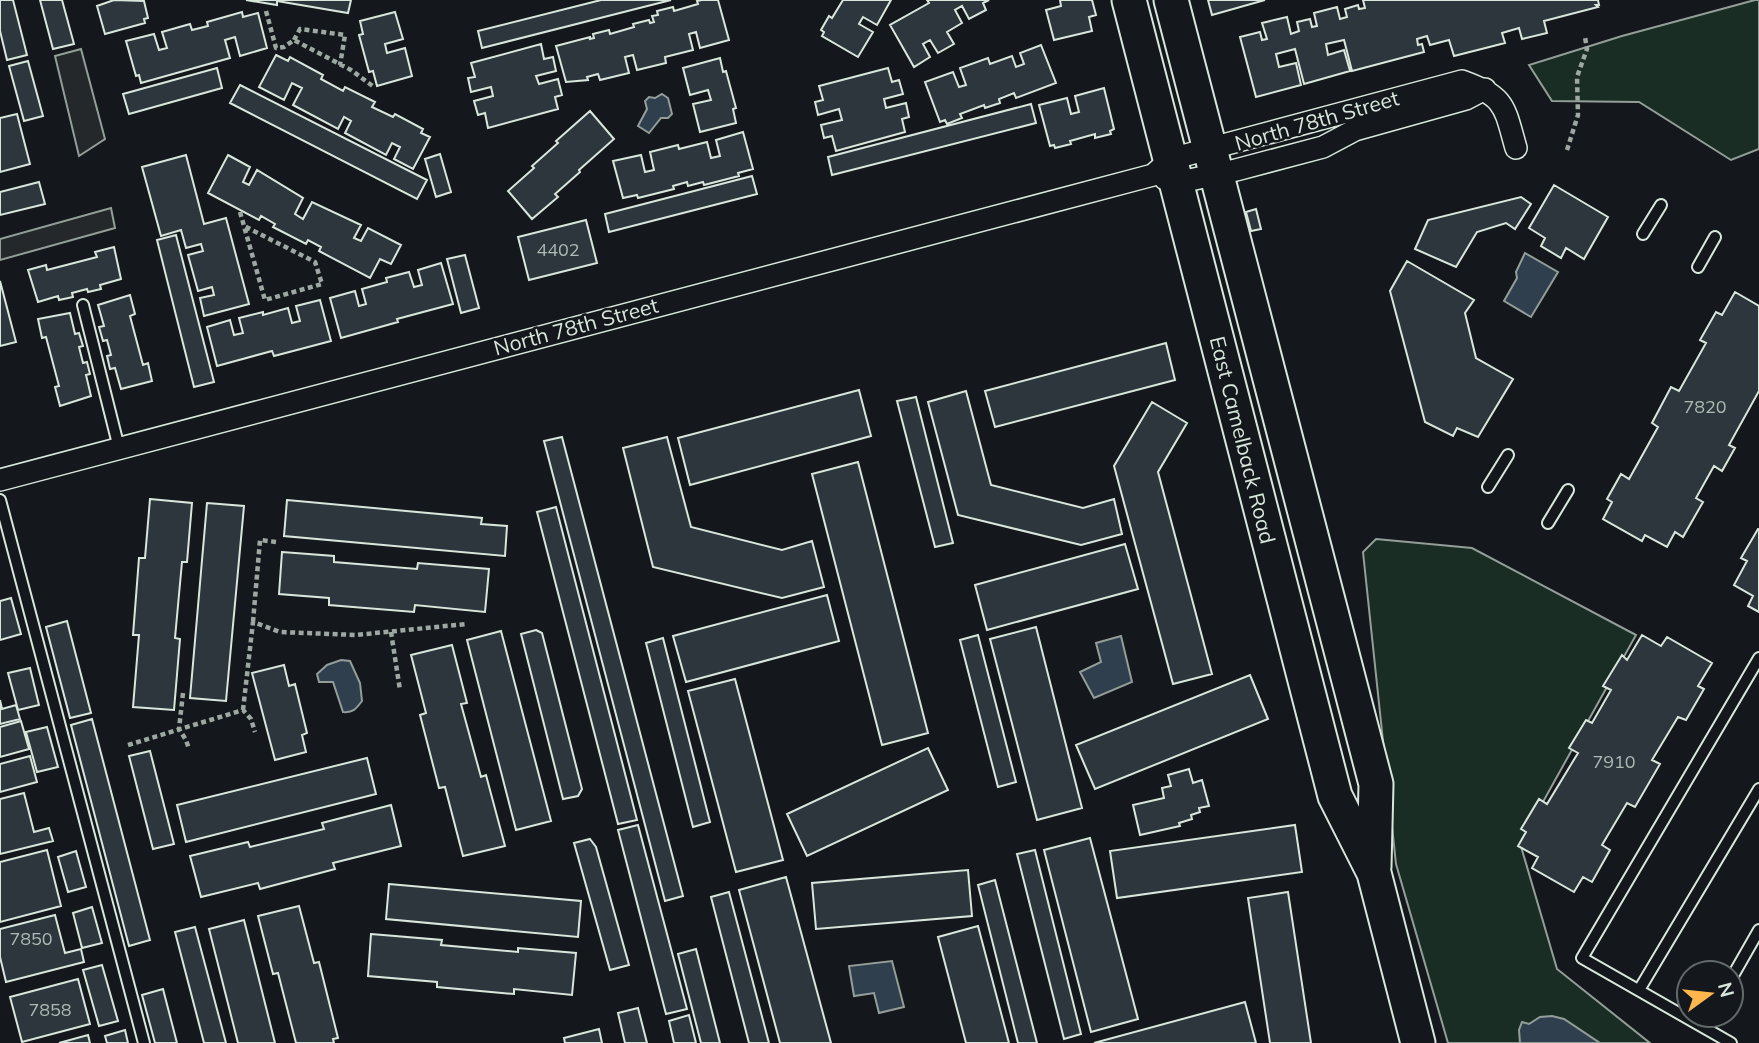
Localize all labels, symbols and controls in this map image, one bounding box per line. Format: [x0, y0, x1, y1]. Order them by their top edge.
street label: North 78th Street [1232, 84, 1402, 156]
house number: 4402 [536, 238, 580, 261]
street label: North 78th Street [491, 292, 661, 361]
street label: East Camelback Road [1205, 333, 1281, 546]
house number: 7820 [1683, 395, 1727, 418]
house number: 7910 [1592, 750, 1636, 773]
house number: 7850 [9, 927, 53, 950]
north arrow [1675, 959, 1745, 1029]
text: N [1713, 980, 1740, 1000]
house number: 7858 [28, 998, 72, 1021]

